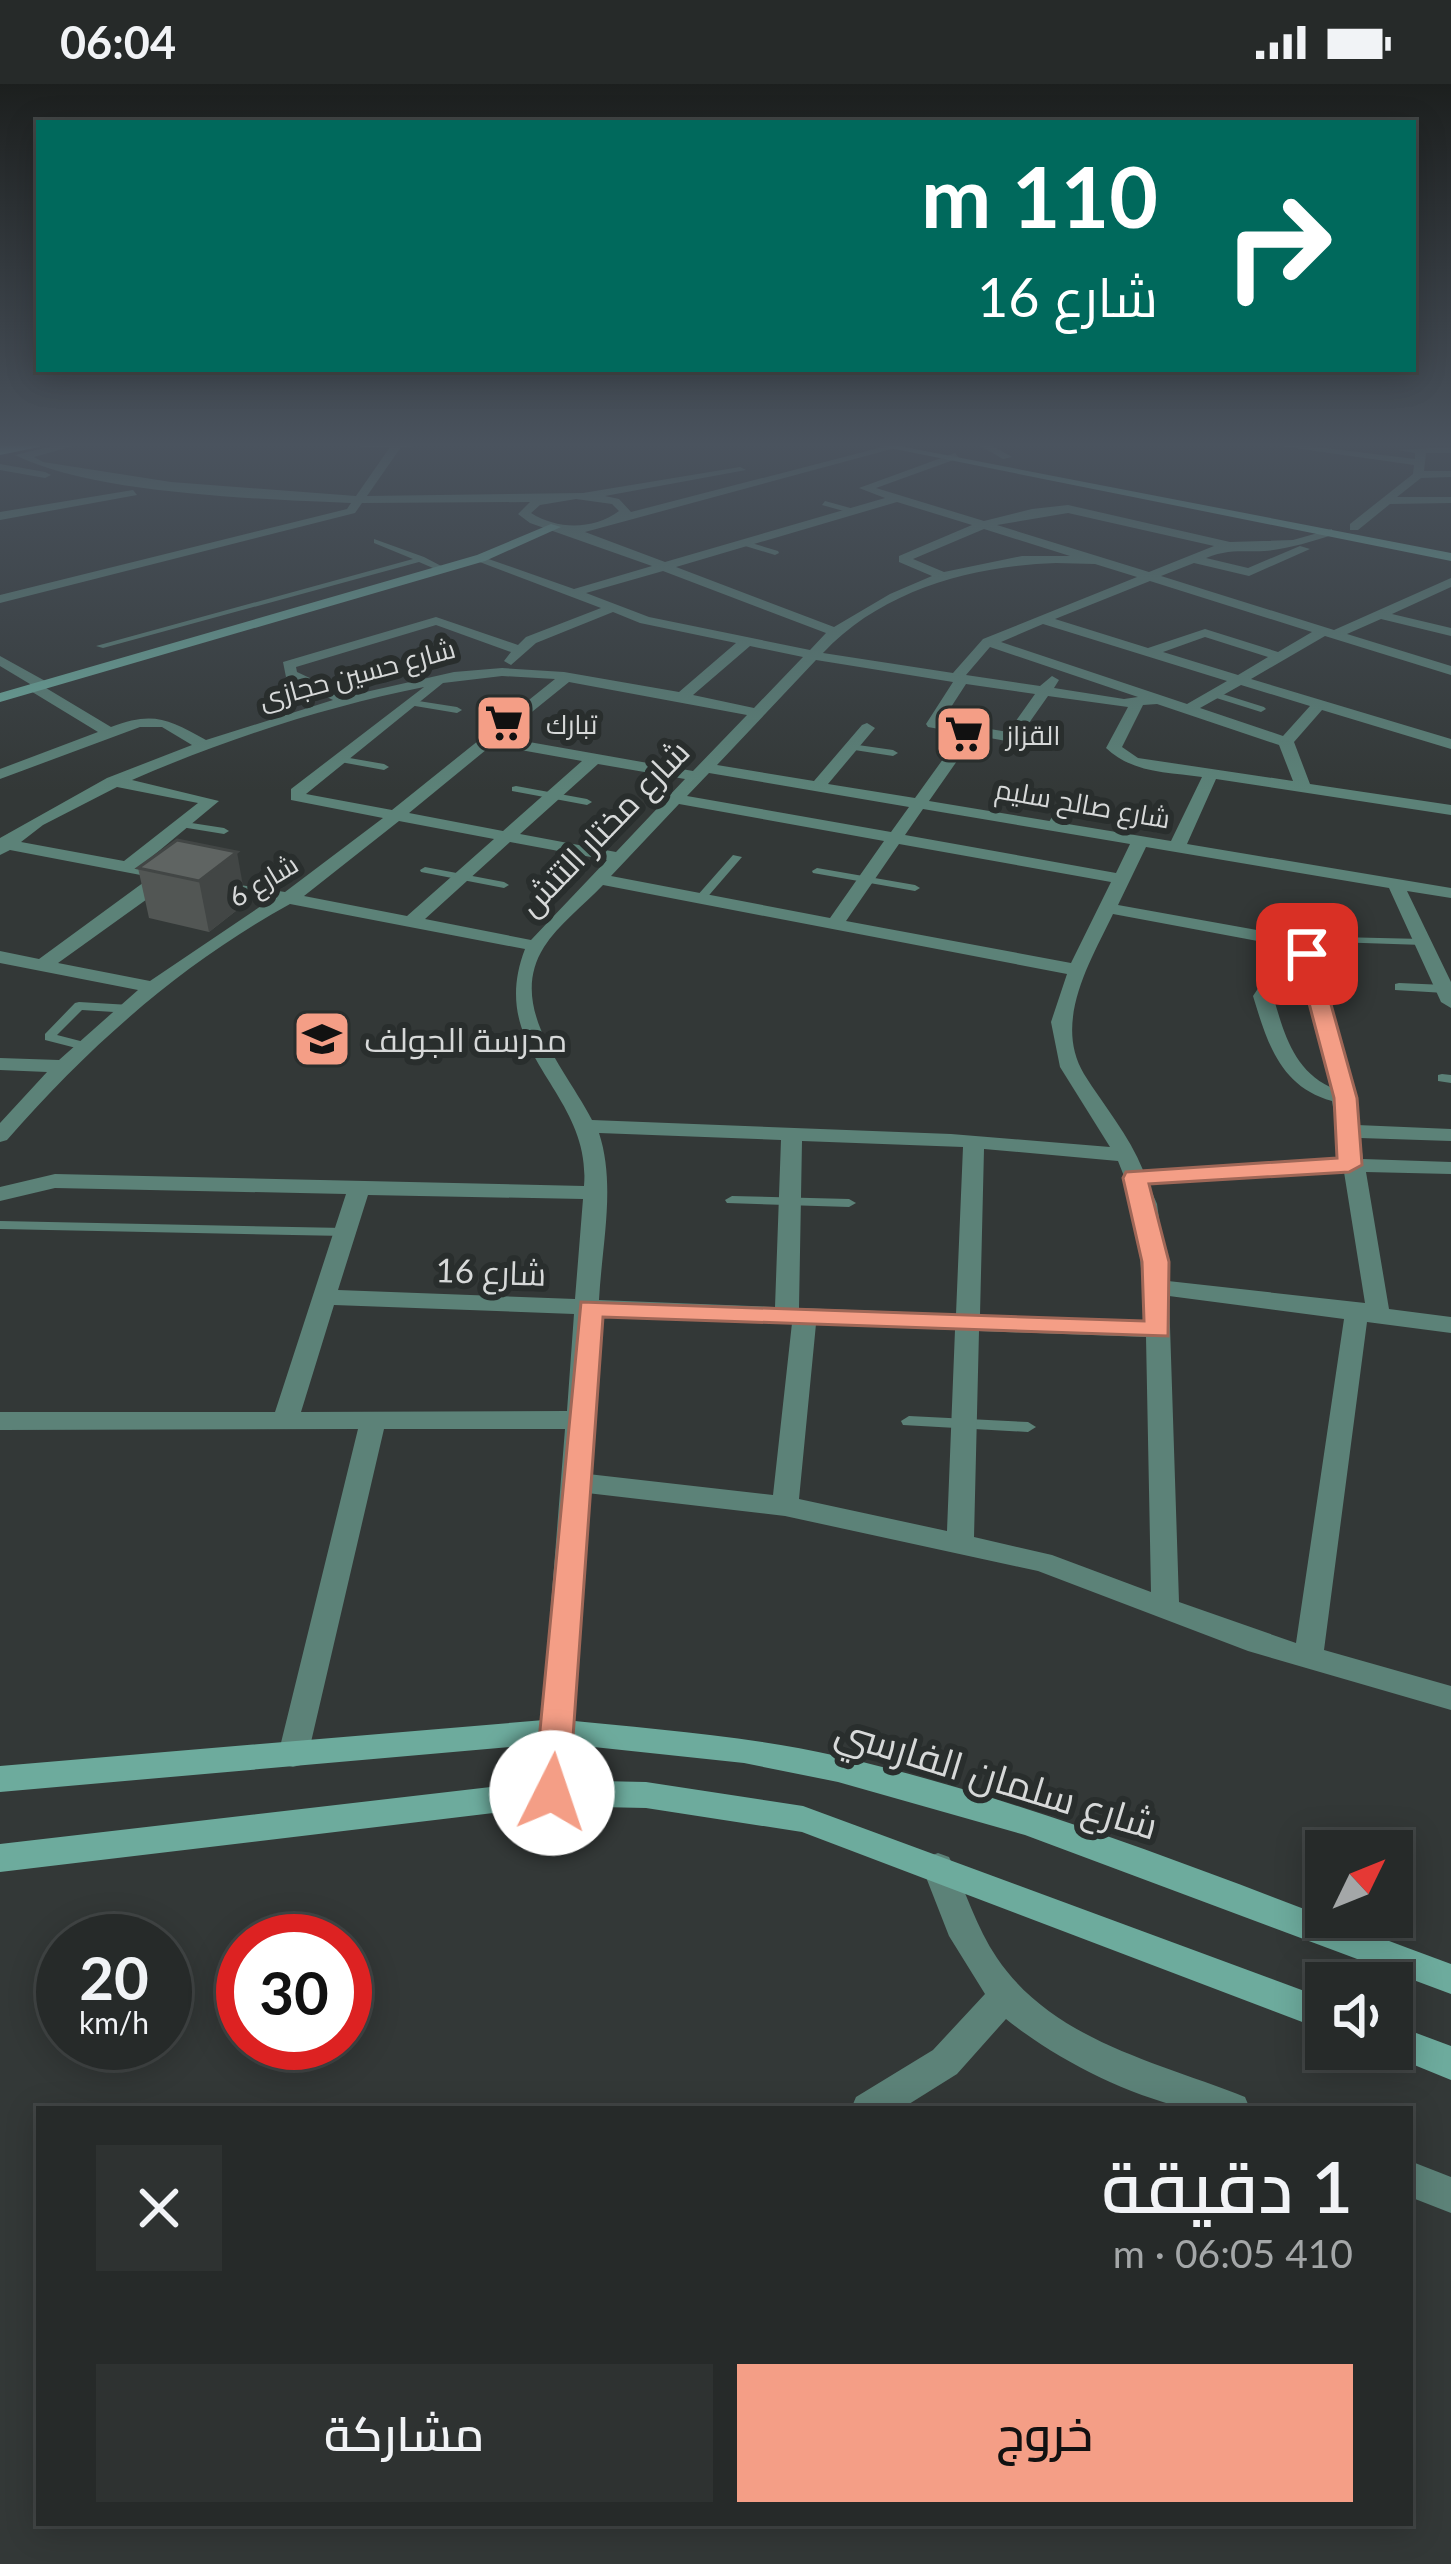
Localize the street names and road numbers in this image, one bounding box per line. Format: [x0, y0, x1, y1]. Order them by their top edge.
street label: شارع حسين حجازى [255, 631, 459, 718]
street label: شارع مختار التتش [509, 731, 700, 926]
street label: شارع صالح سليم [992, 771, 1173, 838]
street label: شارع 6 [222, 847, 305, 916]
street label: شارع 16 [435, 1249, 547, 1297]
street label: شارع سلمان الفارسي [828, 1706, 1164, 1855]

